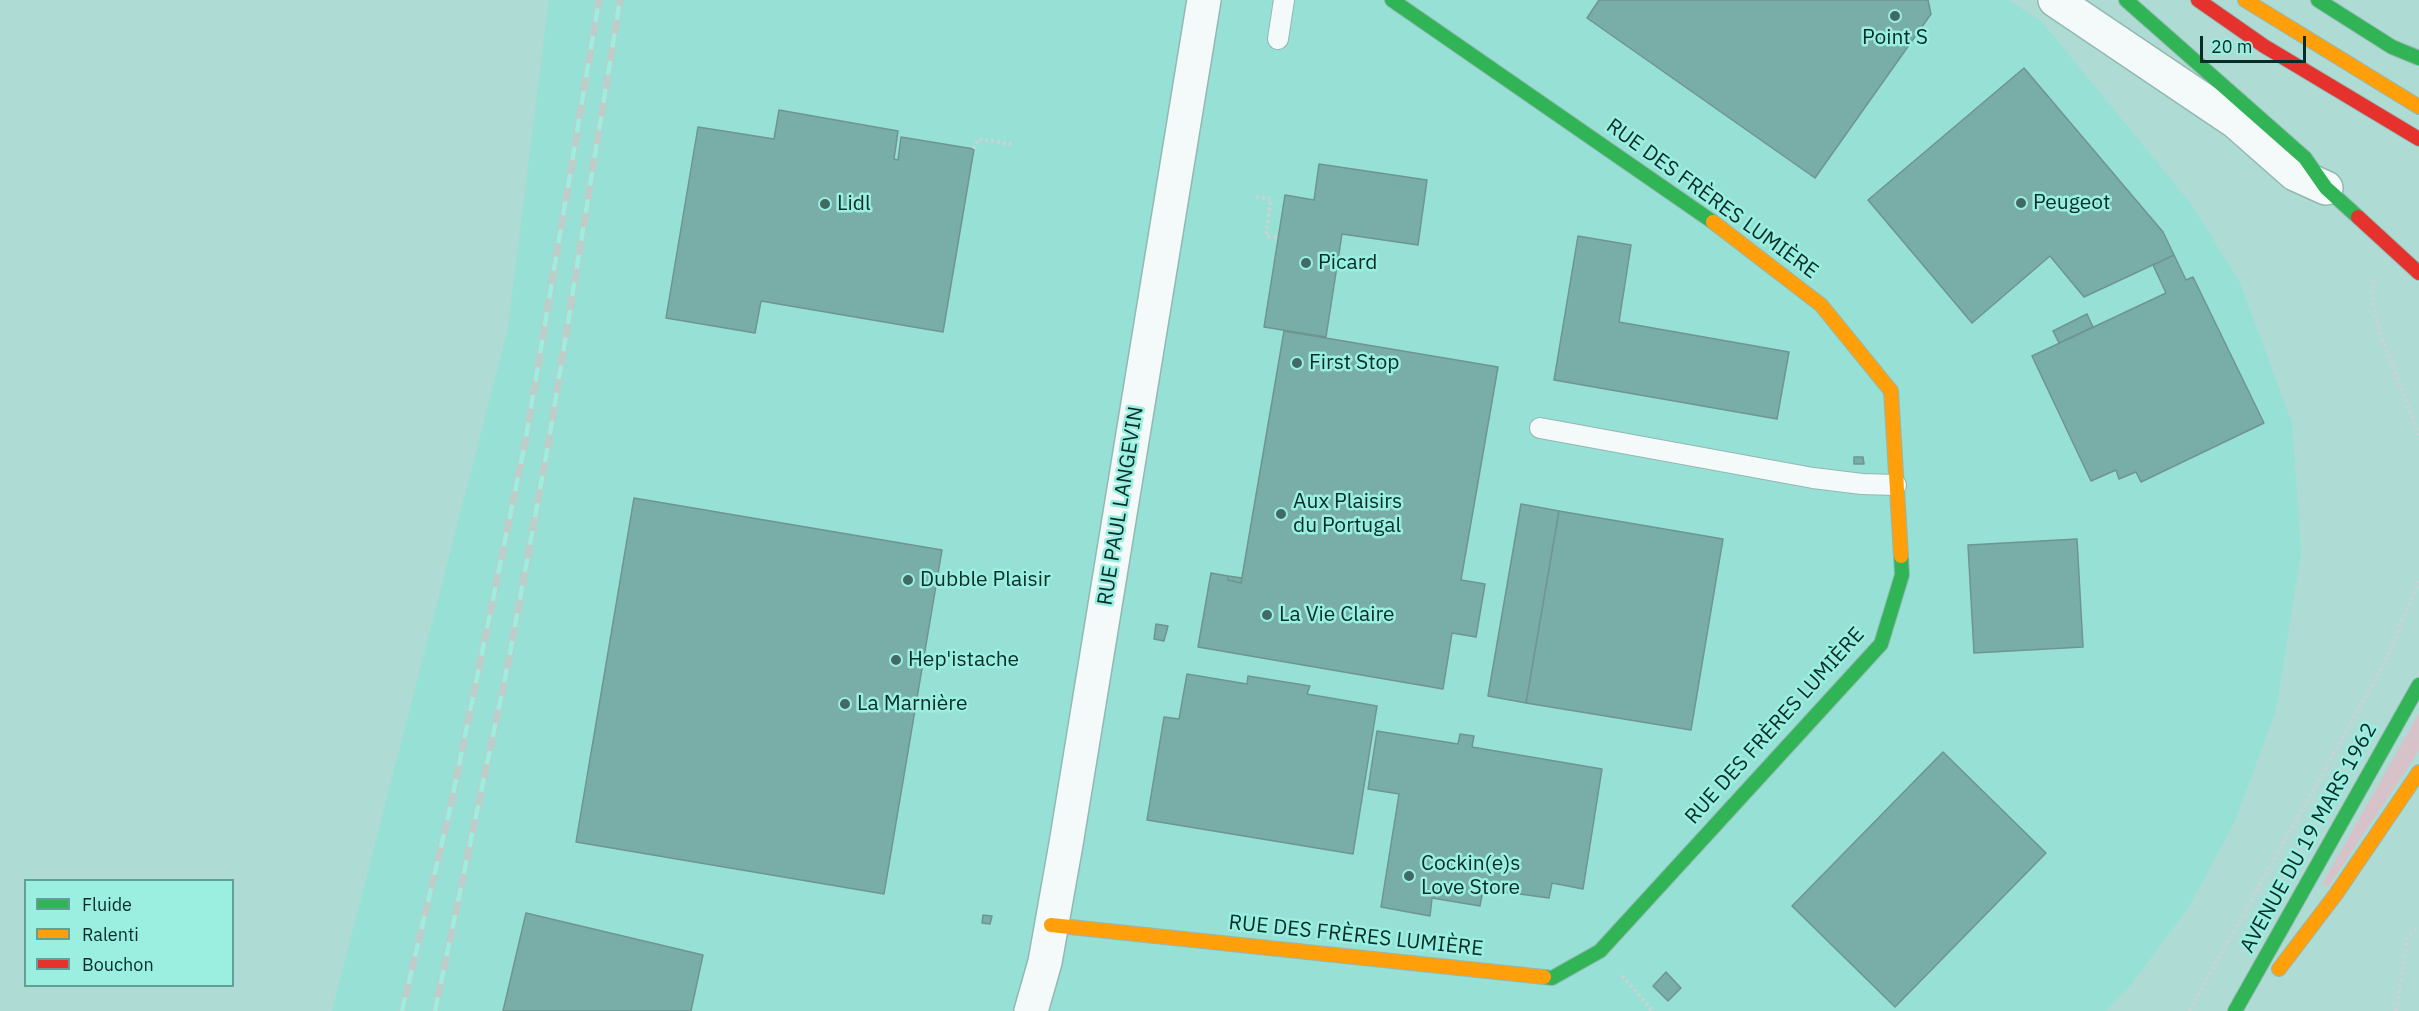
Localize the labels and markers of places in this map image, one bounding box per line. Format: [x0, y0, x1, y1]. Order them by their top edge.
marker: Point S [1888, 9, 1902, 23]
place label: Point S [1862, 25, 1928, 51]
place label: Peugeot [2033, 190, 2110, 216]
place label: Lidl [837, 191, 871, 217]
marker: Peugeot [2014, 196, 2028, 210]
marker: Lidl [818, 197, 832, 211]
place label: Picard [1318, 250, 1378, 276]
marker: Picard [1299, 256, 1313, 270]
place label: First Stop [1309, 350, 1400, 376]
marker: First Stop [1290, 356, 1304, 370]
place label: Aux Plaisirs du Portugal [1293, 489, 1402, 539]
marker: Aux Plaisirs du Portugal [1274, 507, 1288, 521]
place label: Dubble Plaisir [920, 567, 1051, 593]
marker: Dubble Plaisir [901, 573, 915, 587]
place label: La Vie Claire [1279, 602, 1395, 628]
marker: La Vie Claire [1260, 608, 1274, 622]
place label: Hep'istache [908, 647, 1019, 673]
marker: Hep'istache [889, 653, 903, 667]
place label: La Marnière [857, 691, 967, 717]
marker: La Marnière [838, 697, 852, 711]
place label: Cockin(e)s Love Store [1421, 851, 1520, 901]
marker: Cockin(e)s Love Store [1402, 869, 1416, 883]

